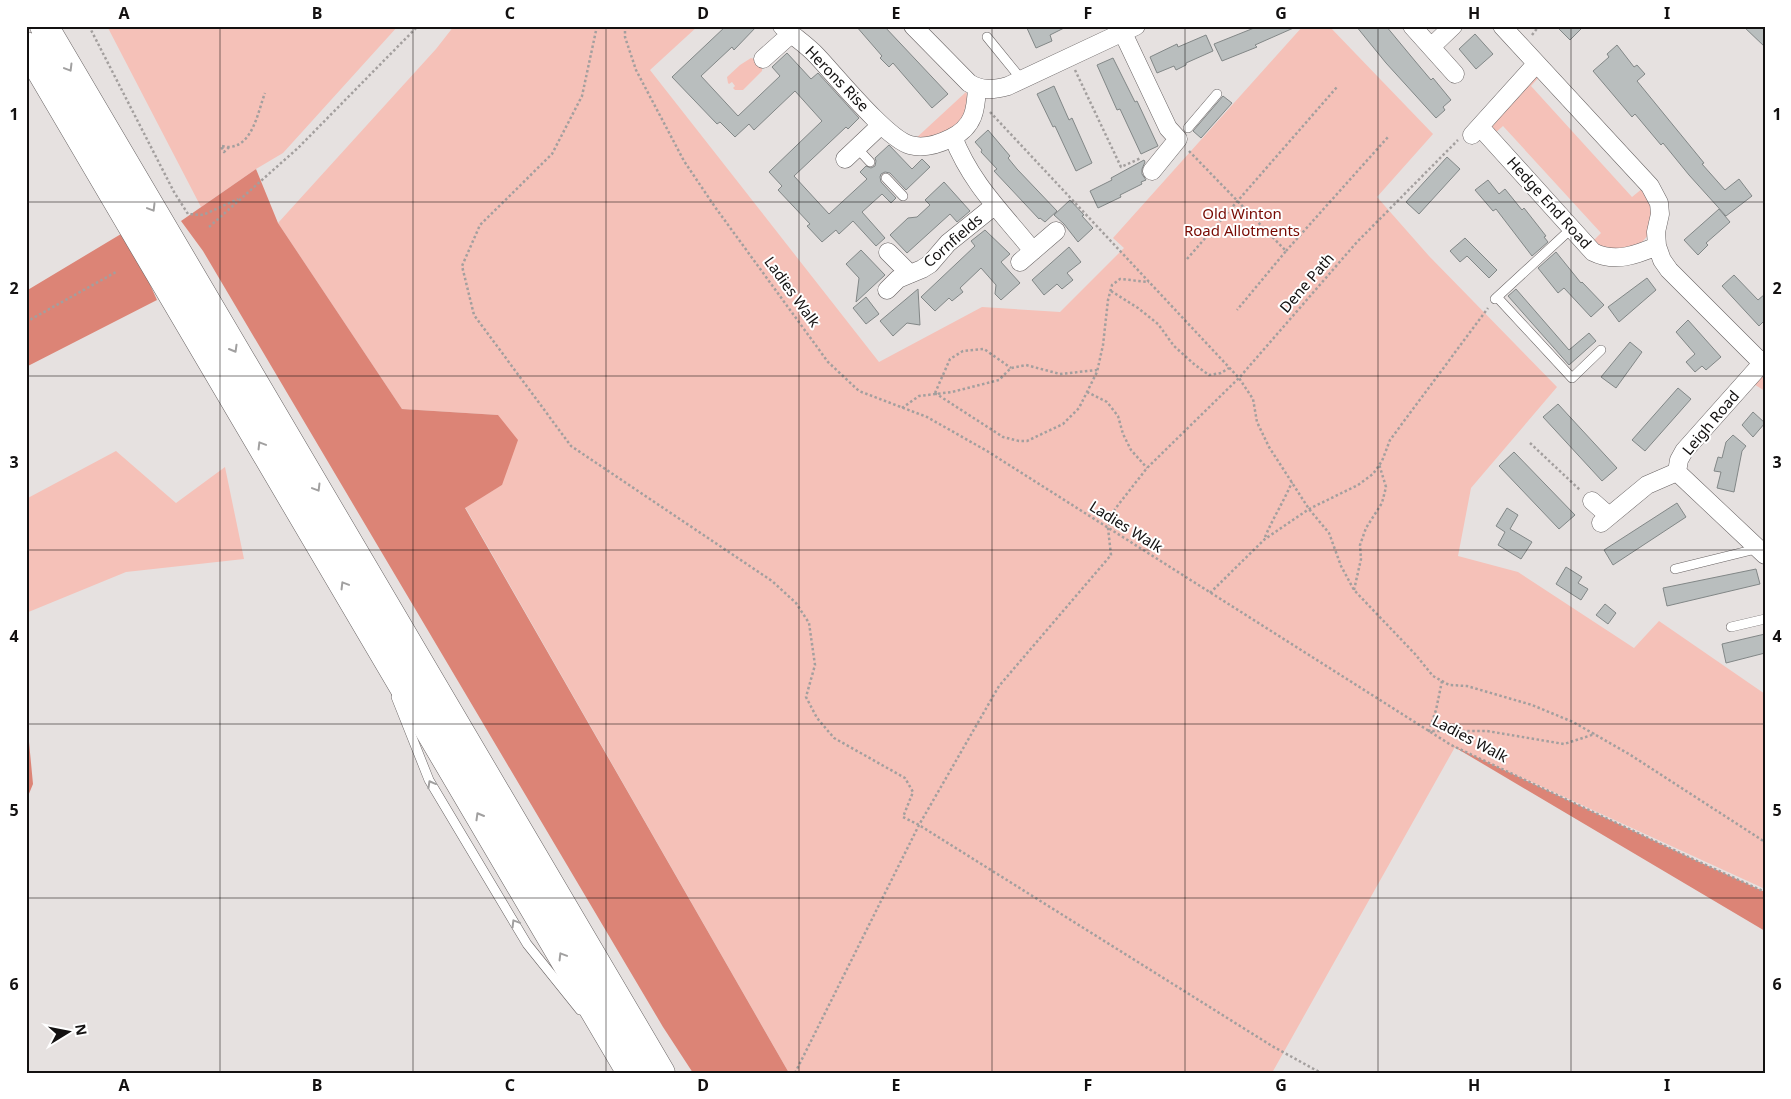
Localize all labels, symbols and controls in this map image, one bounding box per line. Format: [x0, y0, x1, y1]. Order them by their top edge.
text: A [118, 2, 130, 24]
text: B [312, 2, 322, 24]
text: C [505, 2, 515, 24]
text: D [697, 2, 709, 24]
text: E [892, 2, 901, 24]
text: F [1084, 2, 1092, 24]
text: G [1275, 2, 1287, 24]
text: H [1468, 2, 1480, 24]
text: I [1664, 2, 1670, 24]
street label: Herons Rise [801, 41, 874, 115]
one-way arrow [63, 63, 73, 72]
text: 1 [9, 103, 19, 125]
text: 1 [1772, 103, 1782, 125]
street label: Hedge End Road [1503, 152, 1596, 253]
one-way arrow [146, 202, 156, 211]
park label: Old Winton Road Allotments [1184, 203, 1300, 240]
street label: Cornfields [919, 209, 986, 271]
street label: Dene Path [1275, 248, 1338, 317]
street label: Ladies Walk [760, 252, 825, 331]
text: 2 [9, 277, 19, 299]
text: 2 [1772, 277, 1782, 299]
one-way arrow [227, 343, 237, 352]
street label: Leigh Road [1677, 386, 1743, 459]
one-way arrow [258, 441, 268, 450]
text: 3 [9, 451, 19, 473]
text: 3 [1772, 451, 1782, 473]
one-way arrow [310, 483, 320, 492]
street label: Ladies Walk [1086, 496, 1167, 557]
one-way arrow [341, 581, 351, 590]
text: 4 [9, 625, 19, 647]
text: 4 [1772, 625, 1782, 647]
street label: Ladies Walk [1429, 710, 1512, 766]
one-way arrow [428, 780, 438, 789]
text: 5 [9, 799, 19, 821]
text: 5 [1772, 799, 1782, 821]
one-way arrow [475, 812, 485, 821]
one-way arrow [511, 919, 521, 928]
one-way arrow [558, 952, 568, 961]
text: 6 [9, 973, 19, 995]
text: 6 [1772, 973, 1782, 995]
north arrow [42, 1006, 92, 1056]
text: N [71, 1022, 92, 1037]
text: A [118, 1074, 130, 1096]
text: B [312, 1074, 322, 1096]
text: C [505, 1074, 515, 1096]
text: D [697, 1074, 709, 1096]
text: E [892, 1074, 901, 1096]
text: F [1084, 1074, 1092, 1096]
text: G [1275, 1074, 1287, 1096]
text: H [1468, 1074, 1480, 1096]
text: I [1664, 1074, 1670, 1096]

